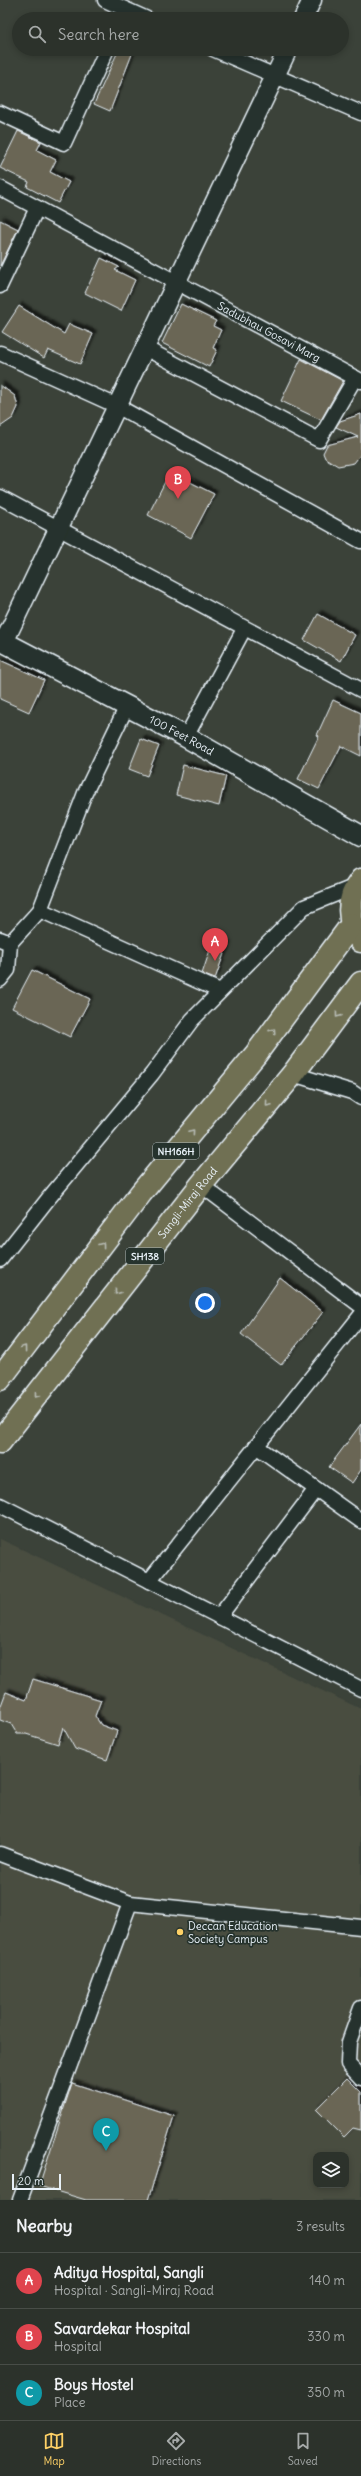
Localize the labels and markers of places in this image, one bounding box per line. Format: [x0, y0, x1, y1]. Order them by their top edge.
pin: B [165, 466, 191, 499]
pin: A [202, 928, 228, 961]
place label: Deccan Education Society Campus [188, 1919, 278, 1946]
marker: Deccan Education Society Campus [175, 1927, 185, 1937]
pin: C [93, 2118, 119, 2151]

